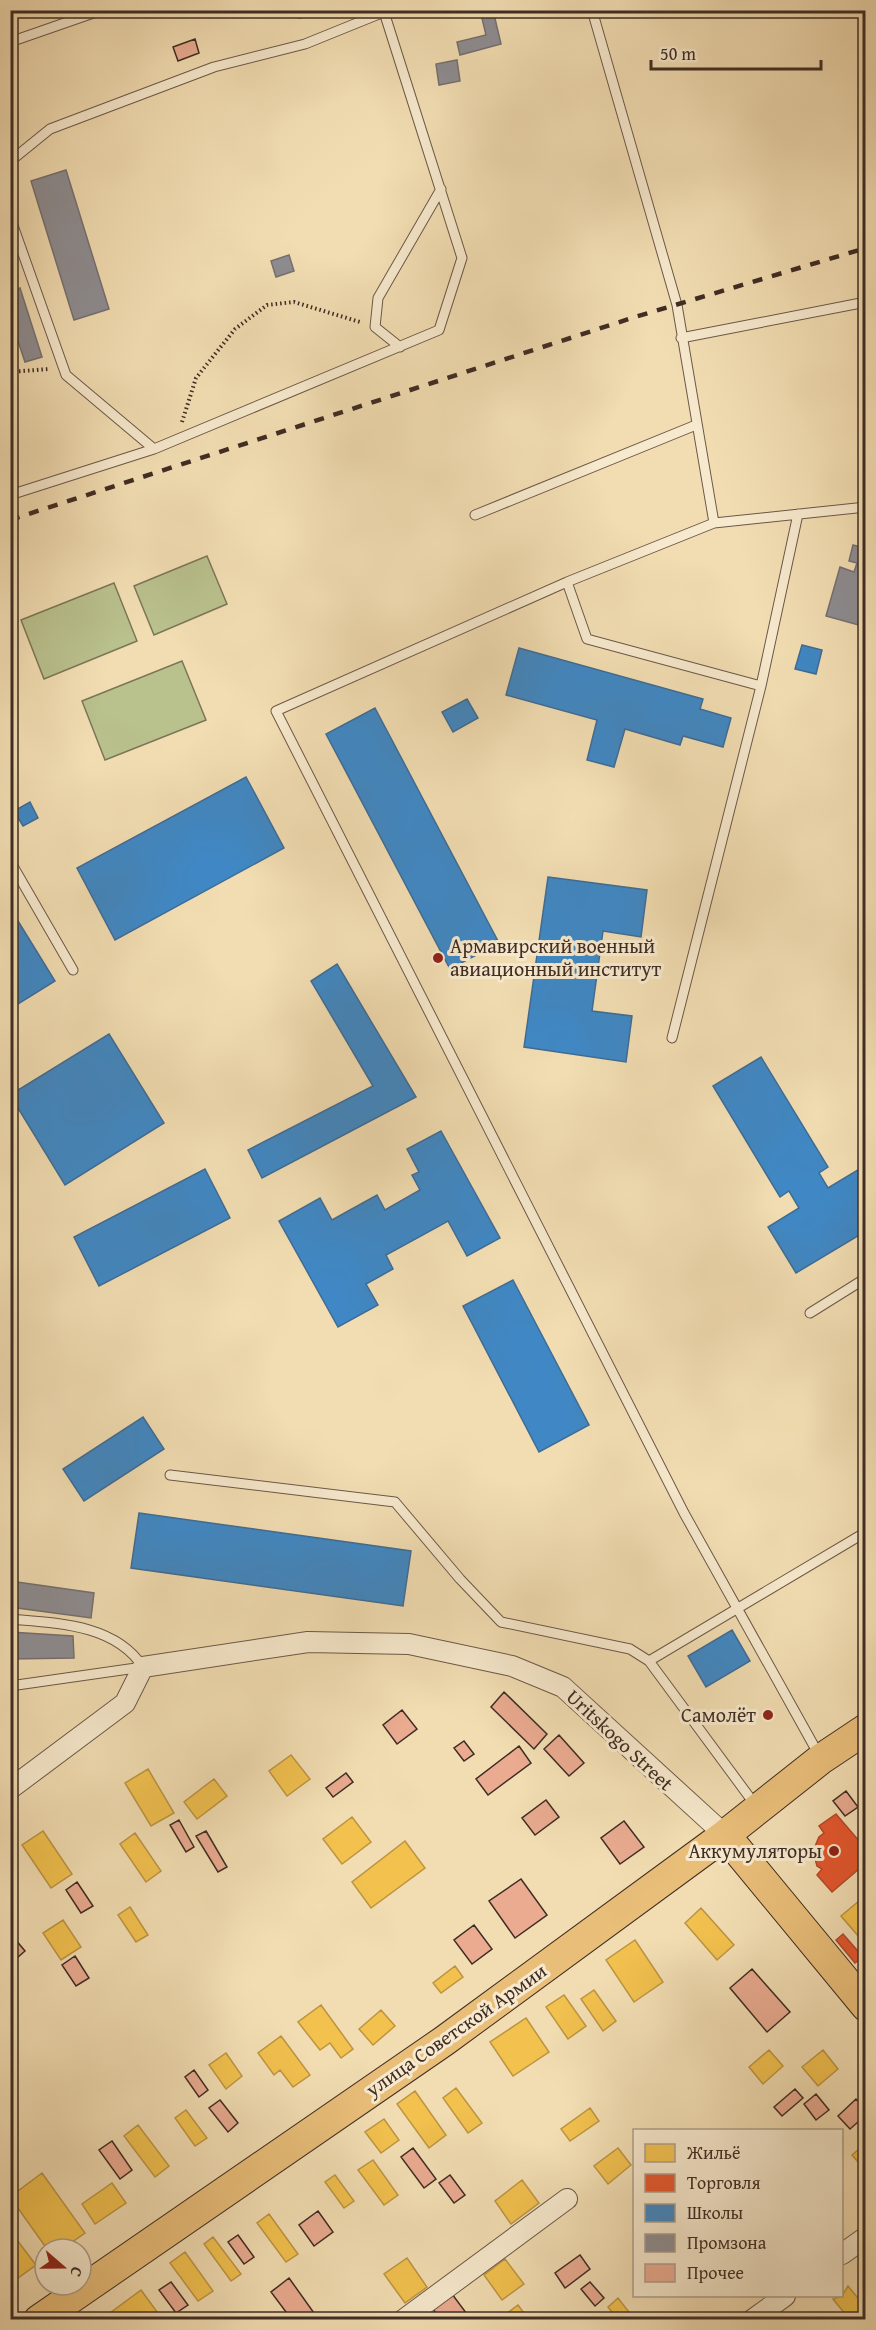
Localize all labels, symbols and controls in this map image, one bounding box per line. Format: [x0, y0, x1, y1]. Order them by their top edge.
scale bar [651, 33, 820, 71]
text: 50 m [660, 40, 696, 67]
place label: Армавирский военный авиационный институт [450, 931, 661, 983]
marker: Армавирский военный авиационный институт [431, 951, 445, 965]
street label: Uritskogo Street [560, 1682, 680, 1797]
place label: Самолёт [681, 1700, 756, 1729]
marker: Самолёт [761, 1708, 775, 1722]
place label: Аккумуляторы [688, 1836, 822, 1865]
marker: Аккумуляторы [827, 1844, 841, 1858]
street label: улица Советской Армии [358, 1956, 552, 2104]
legend [633, 2129, 843, 2297]
text: Жильё [686, 2139, 741, 2166]
text: Торговля [687, 2169, 761, 2196]
text: Школы [687, 2199, 744, 2226]
text: Промзона [687, 2229, 767, 2256]
north arrow [33, 2237, 93, 2297]
text: Прочее [687, 2259, 744, 2286]
text: С [64, 2264, 90, 2280]

